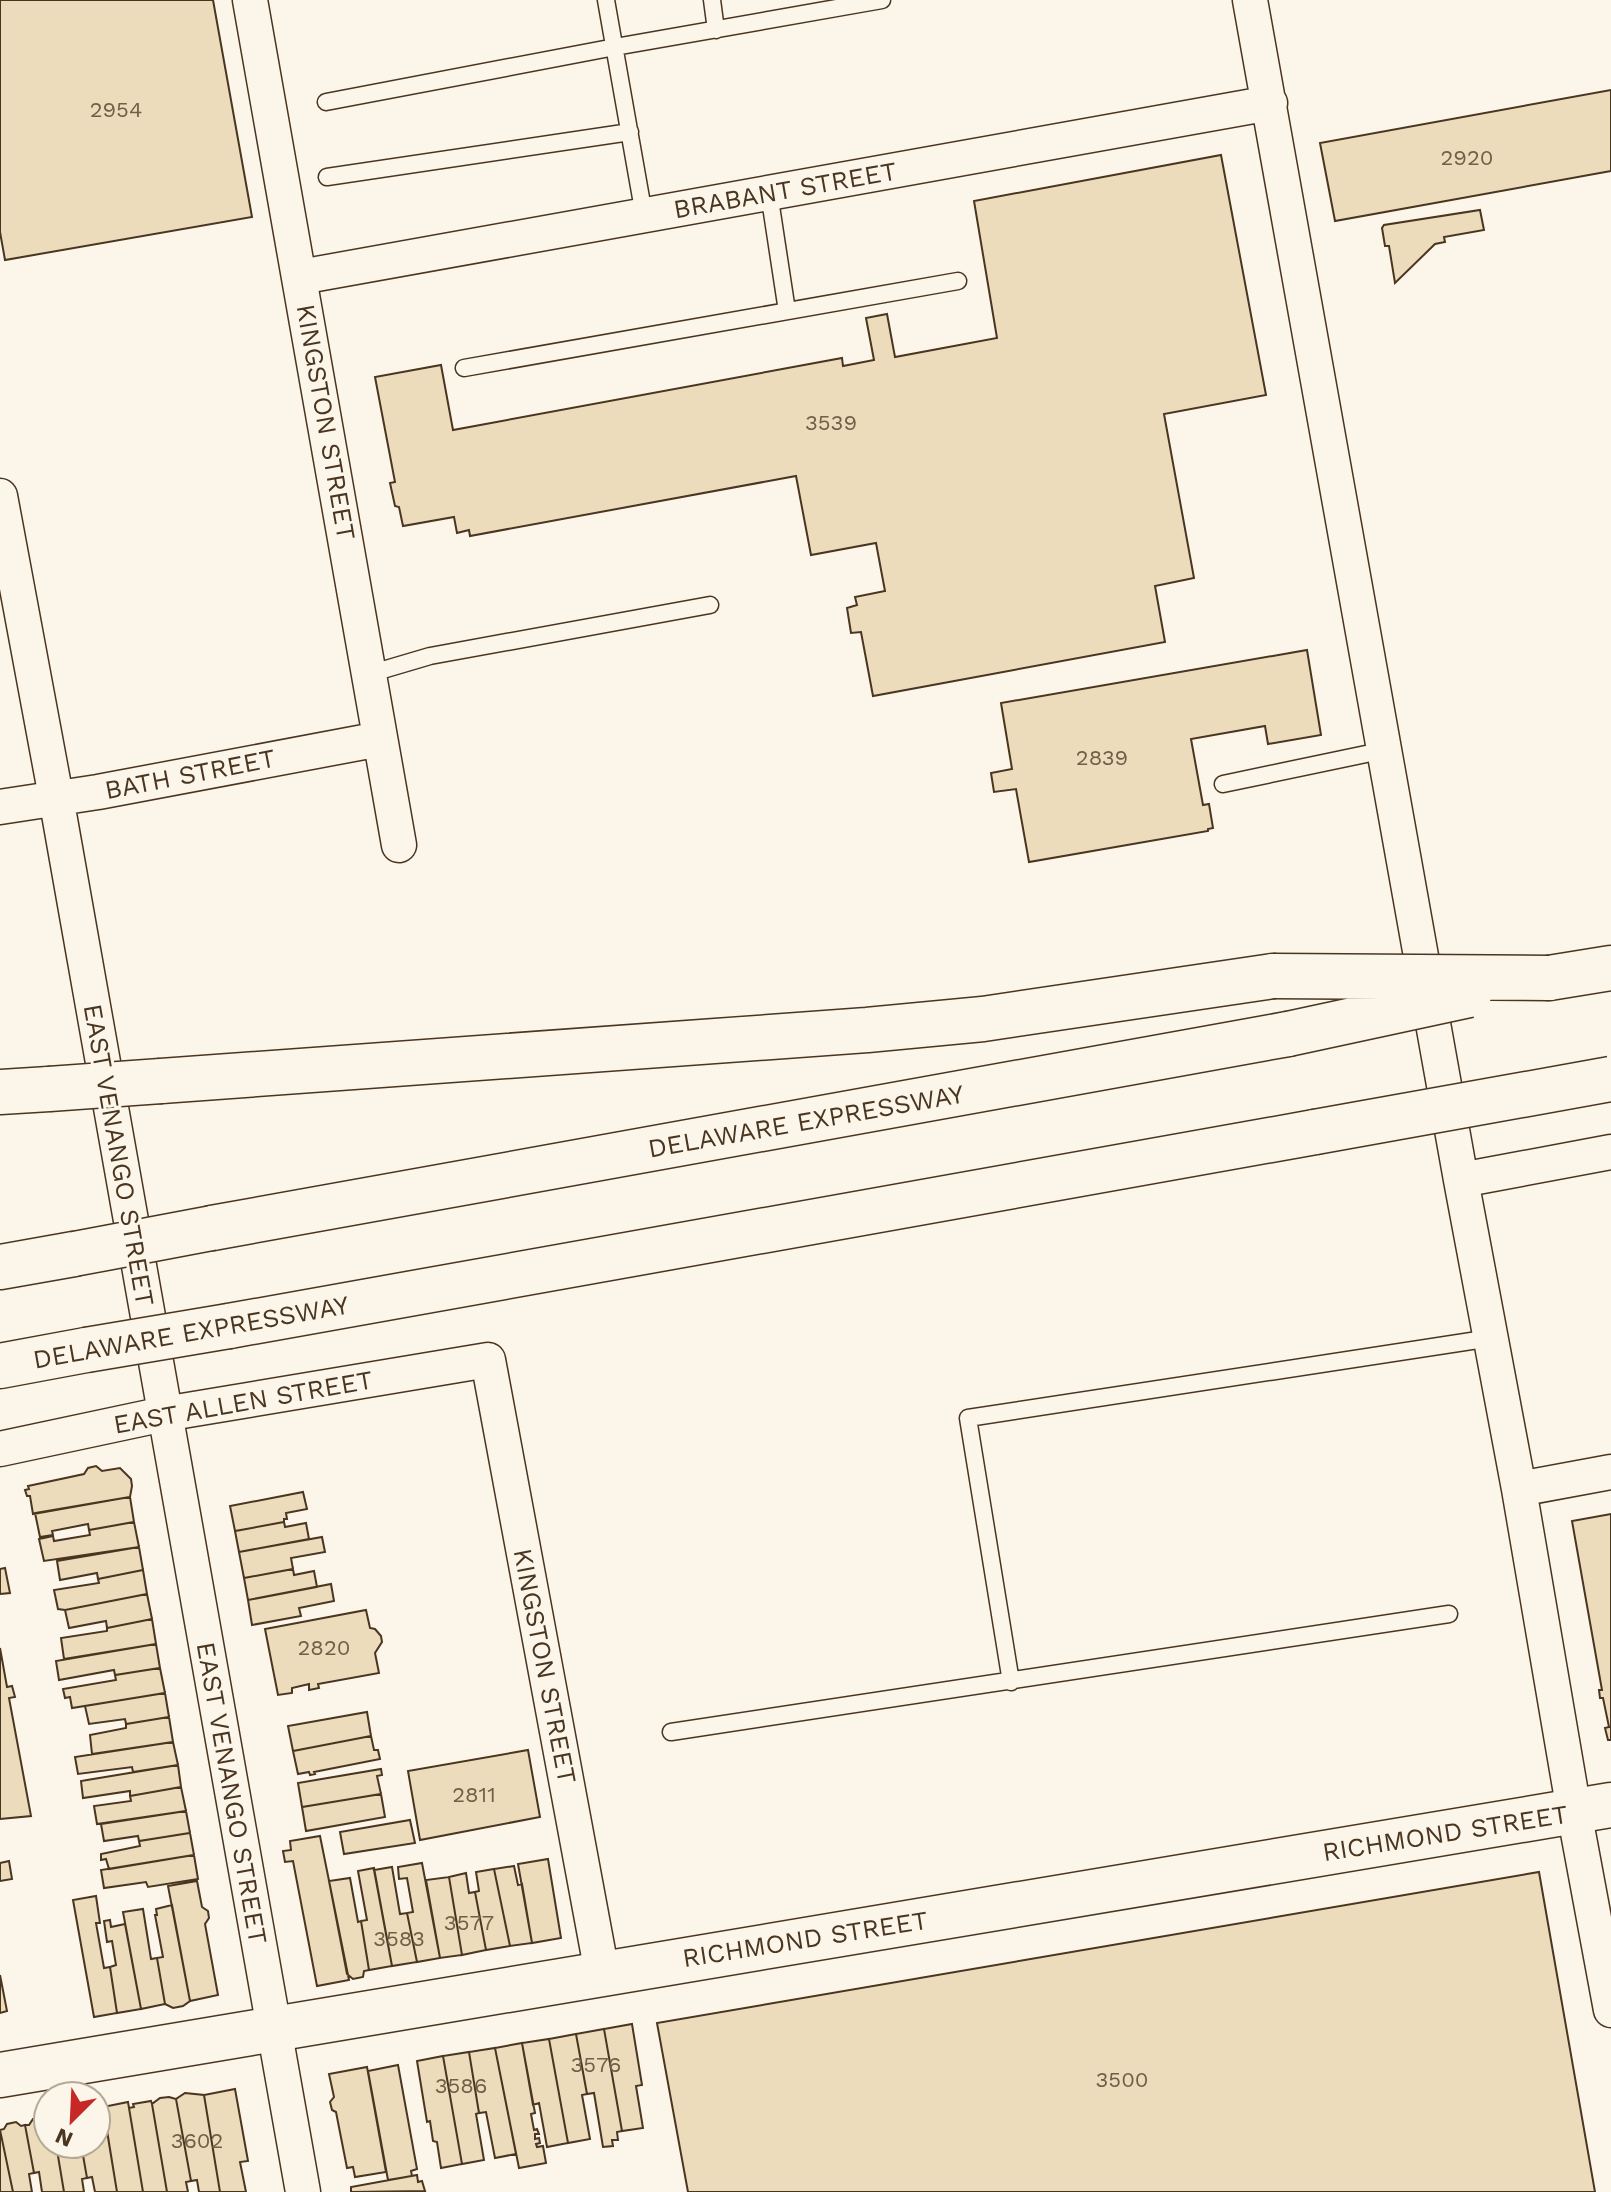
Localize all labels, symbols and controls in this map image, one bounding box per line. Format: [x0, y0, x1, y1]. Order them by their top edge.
house number: 2954 [90, 97, 142, 122]
house number: 2920 [1441, 145, 1493, 170]
street label: BRABANT STREET [671, 156, 899, 224]
street label: KINGSTON STREET [290, 302, 362, 542]
house number: 3539 [805, 410, 857, 435]
street label: BATH STREET [102, 743, 278, 805]
house number: 2839 [1076, 745, 1128, 770]
street label: EAST VENANGO STREET [78, 1002, 160, 1308]
street label: DELAWARE EXPRESSWAY [646, 1078, 966, 1164]
street label: DELAWARE EXPRESSWAY [31, 1289, 351, 1375]
street label: EAST ALLEN STREET [111, 1364, 375, 1440]
street label: KINGSTON STREET [507, 1546, 583, 1786]
house number: 2820 [298, 1635, 350, 1660]
street label: EAST VENANGO STREET [191, 1640, 273, 1946]
house number: 2811 [452, 1782, 496, 1807]
street label: RICHMOND STREET [1320, 1799, 1570, 1867]
street label: RICHMOND STREET [680, 1905, 930, 1973]
house number: 3577 [444, 1910, 494, 1935]
house number: 3583 [373, 1926, 425, 1951]
house number: 3576 [571, 2052, 621, 2077]
house number: 3500 [1096, 2067, 1149, 2092]
house number: 3586 [435, 2073, 487, 2098]
north arrow [32, 2080, 112, 2160]
text: N [52, 2123, 77, 2153]
house number: 3602 [171, 2128, 223, 2153]

